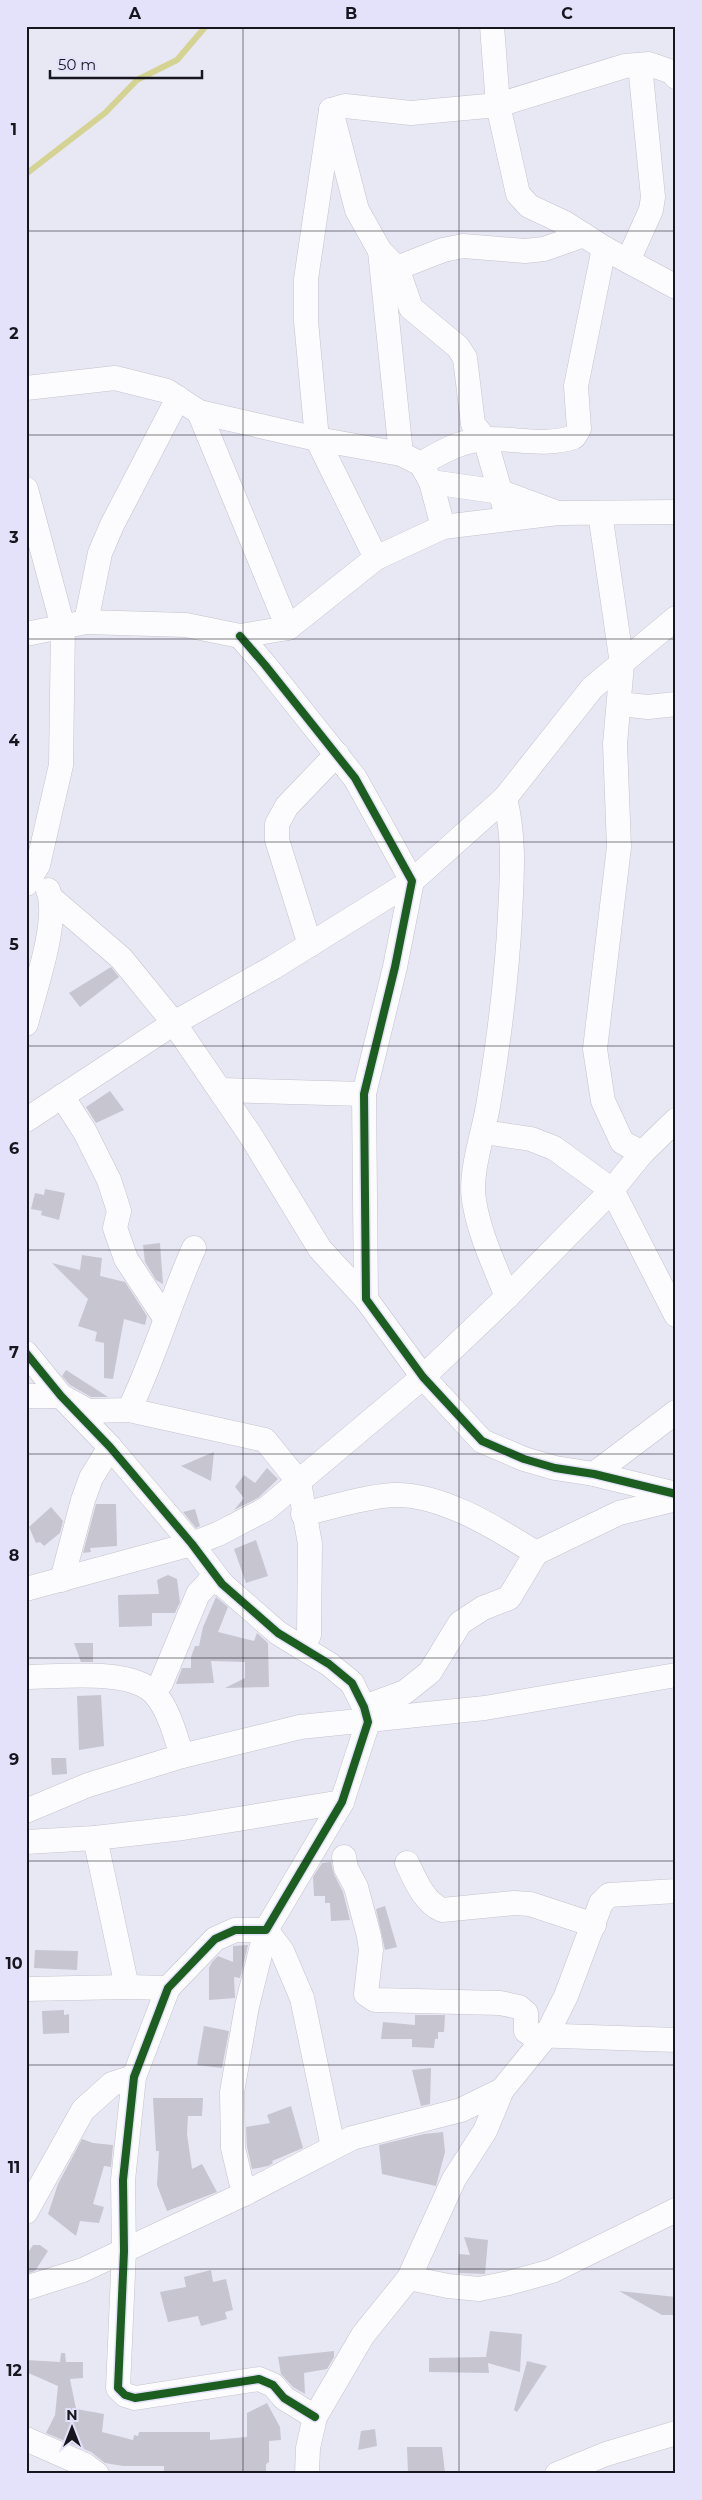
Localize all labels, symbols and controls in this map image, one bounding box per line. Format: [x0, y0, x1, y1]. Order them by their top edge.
text: A [128, 4, 142, 23]
text: B [345, 4, 357, 23]
text: C [561, 4, 573, 23]
scale bar [50, 48, 202, 80]
text: 50 m [58, 55, 96, 74]
text: 1 [11, 120, 17, 139]
text: 2 [9, 324, 19, 343]
text: 3 [8, 528, 19, 547]
text: 4 [8, 731, 20, 750]
text: 5 [9, 935, 19, 954]
text: 6 [9, 1139, 19, 1158]
text: 7 [9, 1343, 19, 1362]
text: 8 [9, 1546, 19, 1565]
text: 9 [9, 1750, 19, 1769]
text: 10 [5, 1954, 23, 1973]
text: 11 [8, 2158, 20, 2177]
text: 12 [6, 2361, 22, 2380]
north arrow [48, 2402, 98, 2452]
text: N [66, 2406, 78, 2424]

